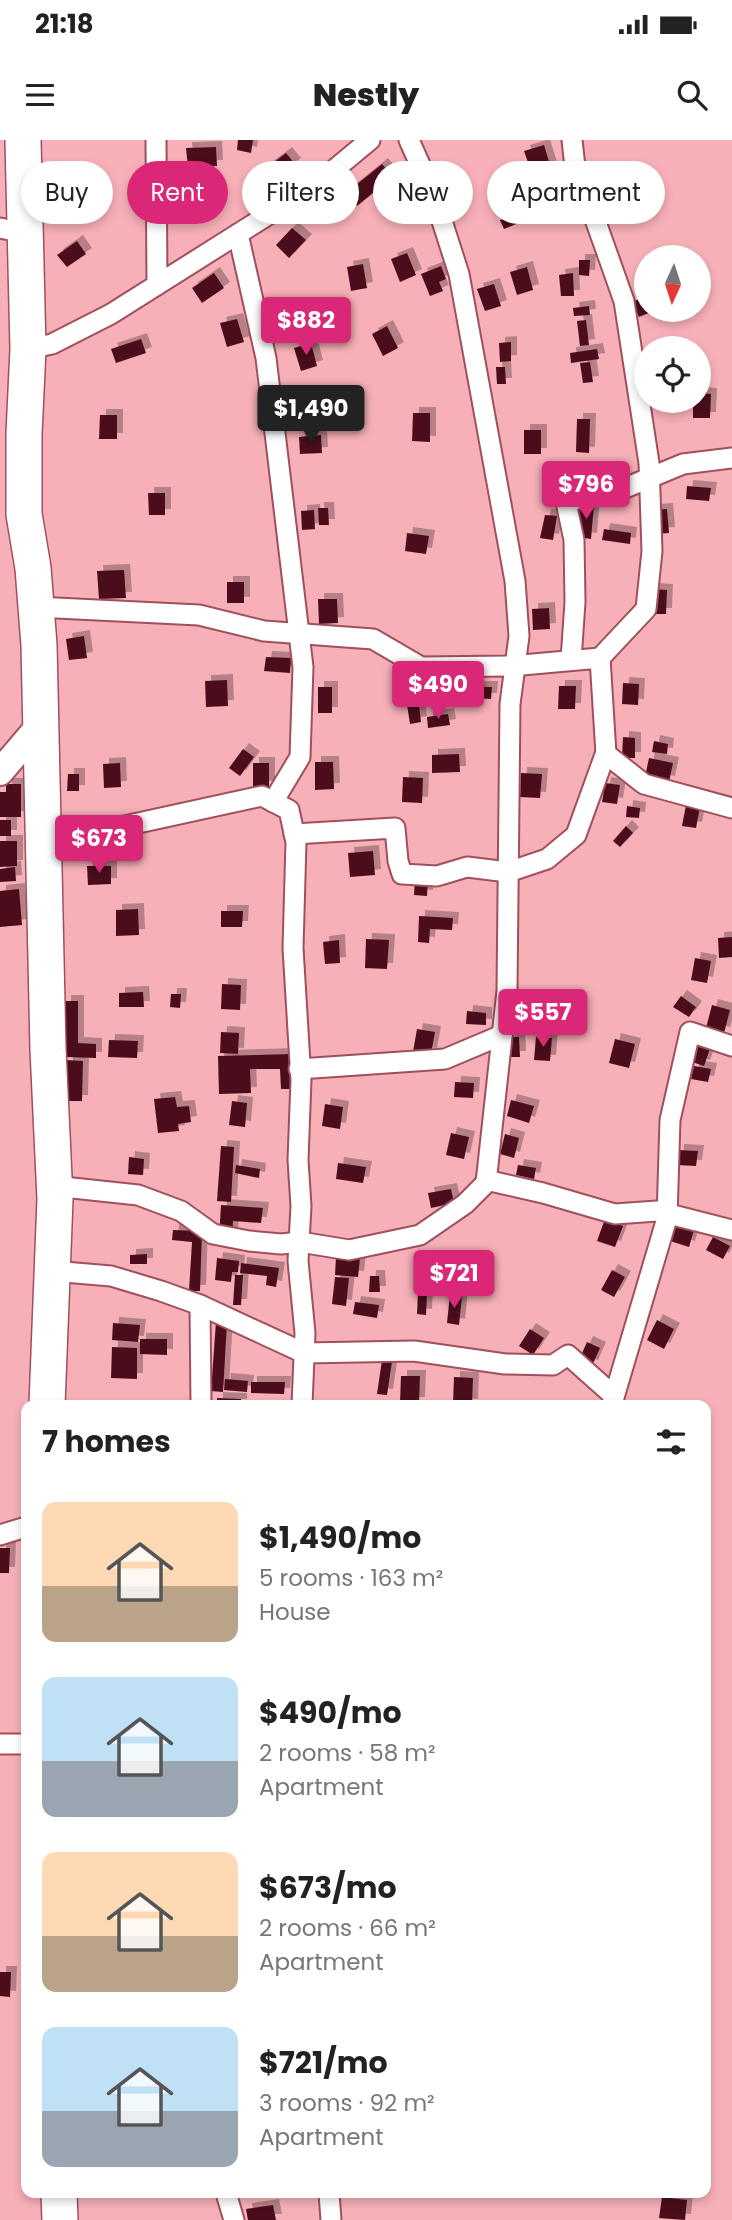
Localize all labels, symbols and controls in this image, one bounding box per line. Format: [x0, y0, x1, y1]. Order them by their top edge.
text: 21:18 [35, 6, 94, 42]
text: Nestly [313, 72, 419, 117]
icon: menu [21, 76, 59, 114]
icon: search [673, 76, 711, 114]
chip: Buy [21, 161, 113, 224]
chip: Rent [127, 161, 228, 224]
chip: Filters [242, 161, 359, 224]
chip: New [373, 161, 473, 224]
chip: Apartment [487, 161, 665, 224]
north arrow [634, 245, 710, 322]
map controls [634, 245, 711, 413]
pin: $882 [265, 298, 347, 357]
text: $882 [277, 304, 335, 336]
button: locate [634, 336, 711, 413]
pin: $1,490 [254, 386, 368, 445]
text: $1,490 [273, 392, 349, 424]
pin: $796 [545, 462, 627, 521]
text: $796 [558, 468, 614, 500]
pin: $490 [397, 662, 479, 721]
text: $490 [408, 668, 468, 700]
pin: $673 [58, 816, 140, 875]
text: $673 [71, 822, 127, 854]
pin: $557 [502, 990, 584, 1049]
text: $557 [514, 996, 572, 1028]
pin: $721 [413, 1250, 495, 1310]
text: $721 [429, 1257, 479, 1289]
text: 7 homes [42, 1420, 171, 1463]
icon: filters [652, 1423, 690, 1461]
text: $1,490/mo [259, 1516, 421, 1559]
icon: home [98, 1530, 182, 1614]
text: 5 rooms · 163 m² [259, 1562, 443, 1594]
text: House [259, 1596, 331, 1628]
text: $490/mo [259, 1691, 402, 1734]
icon: home [98, 1705, 182, 1789]
text: 2 rooms · 58 m² [259, 1737, 436, 1769]
text: Apartment [259, 1771, 384, 1803]
text: $673/mo [259, 1866, 397, 1909]
icon: home [98, 1880, 182, 1964]
text: 2 rooms · 66 m² [259, 1912, 436, 1944]
text: Apartment [259, 1946, 384, 1978]
text: $721/mo [259, 2041, 388, 2084]
icon: home [98, 2055, 182, 2139]
text: 3 rooms · 92 m² [259, 2087, 435, 2119]
text: Apartment [259, 2121, 384, 2153]

